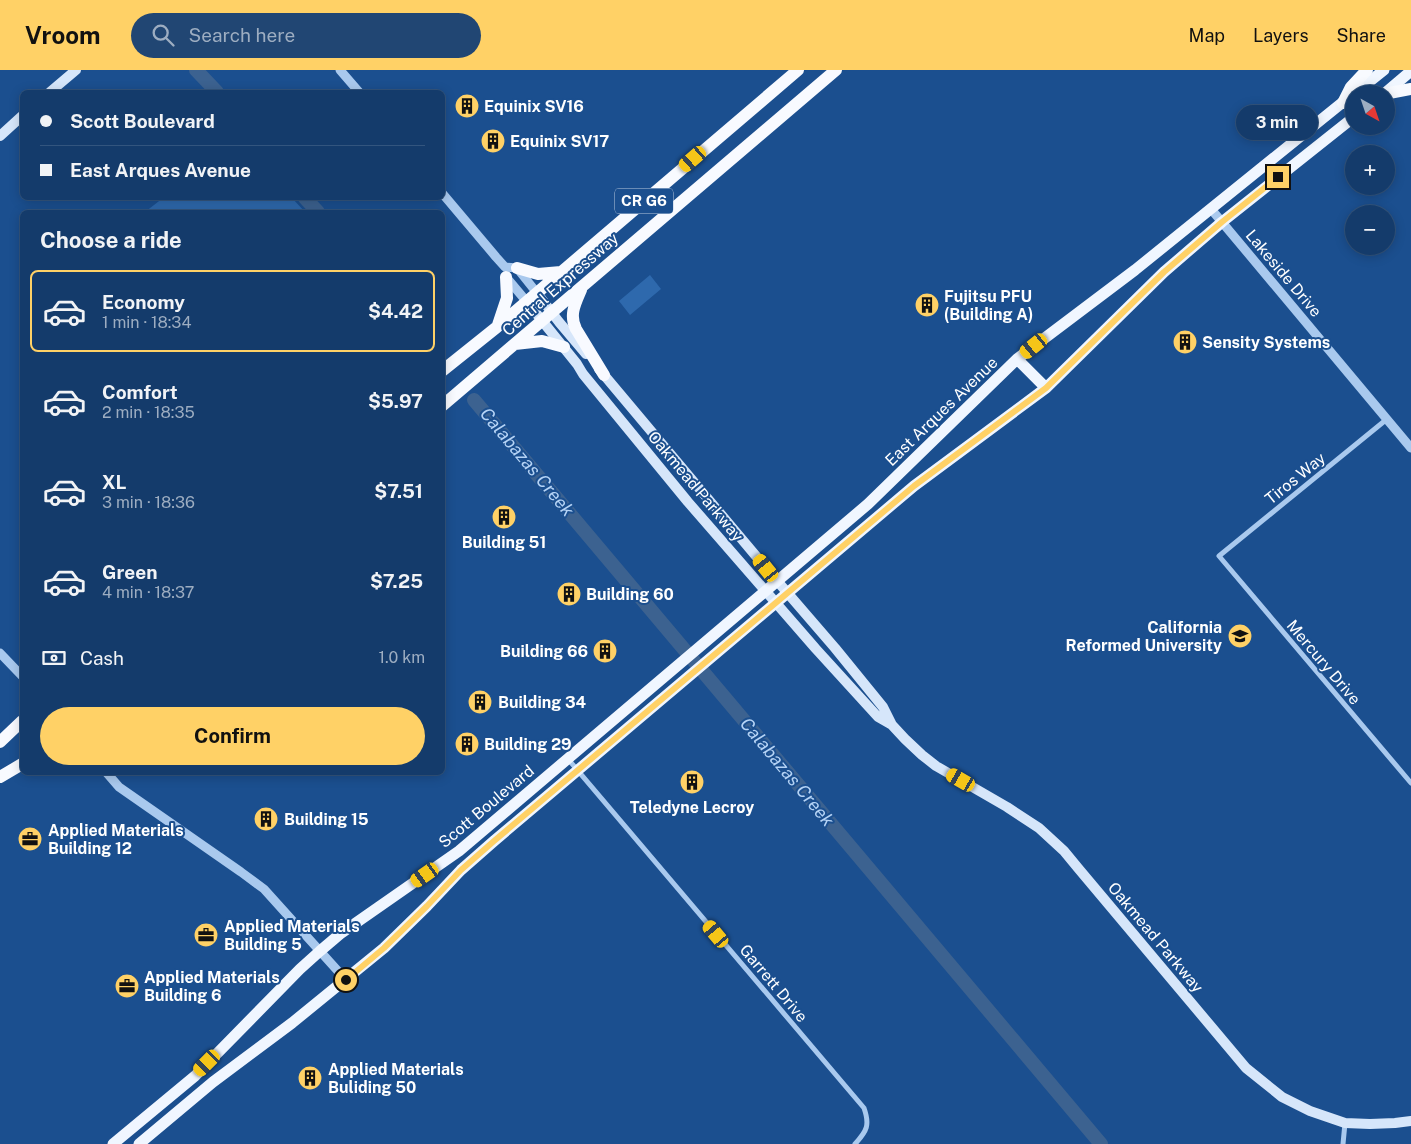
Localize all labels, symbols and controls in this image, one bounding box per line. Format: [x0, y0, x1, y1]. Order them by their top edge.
search box [131, 13, 481, 58]
text: Vroom [25, 21, 101, 49]
icon: search [149, 21, 177, 49]
text: Search here [189, 24, 295, 46]
text: Map [1189, 25, 1225, 46]
text: Layers [1253, 25, 1309, 46]
text: Share [1337, 25, 1386, 46]
north arrow [1345, 85, 1395, 135]
map controls [1345, 85, 1395, 255]
building icon: Equinix SV16 [454, 93, 480, 119]
place label: Equinix SV16 [484, 97, 584, 116]
callout: 3 min [1237, 104, 1319, 140]
text: Scott Boulevard [70, 110, 215, 132]
text: 3 min [1256, 113, 1298, 132]
building icon: Equinix SV17 [480, 128, 506, 154]
place label: Equinix SV17 [510, 132, 609, 151]
car [676, 143, 709, 175]
button: + [1345, 145, 1395, 195]
text: East Arques Avenue [70, 159, 251, 181]
route end [1267, 166, 1289, 188]
road number: CR G6 [615, 188, 673, 214]
button: − [1345, 205, 1395, 255]
street label: Lakeside Drive [1242, 226, 1326, 321]
text: Choose a ride [40, 227, 182, 253]
street label: Central Expressway [498, 228, 623, 340]
place label: Fujitsu PFU (Building A) [944, 287, 1033, 324]
icon: car [42, 289, 87, 334]
text: Economy [102, 291, 185, 313]
building icon: Fujitsu PFU (Building A) [914, 292, 940, 318]
text: $4.42 [368, 300, 423, 322]
text: 1 min · 18:34 [102, 313, 191, 332]
building icon: Sensity Systems [1172, 329, 1198, 355]
car [1017, 331, 1050, 361]
place label: Sensity Systems [1202, 333, 1330, 352]
street label: East Arques Avenue [881, 353, 1001, 470]
icon: car [42, 379, 87, 424]
text: Comfort [102, 381, 178, 403]
text: $5.97 [368, 390, 423, 412]
text: 2 min · 18:35 [102, 403, 195, 422]
water label: Calabazas Creek [476, 403, 579, 520]
street label: Oakmead Parkway [644, 427, 748, 546]
street label: Tiros Way [1261, 448, 1330, 508]
icon: car [42, 469, 87, 514]
text: XL [102, 471, 127, 493]
text: $7.51 [374, 480, 423, 502]
text: 3 min · 18:36 [102, 493, 195, 512]
building icon: Building 51 [491, 504, 517, 530]
place label: Building 51 [462, 533, 546, 552]
car [750, 552, 781, 584]
icon: car [42, 559, 87, 604]
text: Green [102, 561, 157, 583]
text: $7.25 [370, 570, 423, 592]
building icon: Building 60 [556, 581, 582, 607]
text: 4 min · 18:37 [102, 583, 194, 602]
place label: Building 60 [586, 585, 674, 604]
street label: Mercury Drive [1283, 616, 1364, 708]
place label: California Reformed University [1066, 618, 1222, 655]
school or university icon: California Reformed University [1227, 623, 1253, 649]
building icon: Building 66 [592, 638, 618, 664]
place label: Building 66 [500, 642, 588, 661]
icon: cash [40, 644, 68, 672]
text: Cash [80, 647, 124, 669]
text: 1.0 km [378, 648, 425, 667]
building icon: Building 34 [467, 689, 493, 715]
place label: Building 34 [498, 693, 586, 712]
button: Confirm [40, 707, 425, 765]
water label: Calabazas Creek [736, 713, 839, 830]
building icon: Building 29 [454, 731, 480, 757]
place label: Building 29 [484, 735, 572, 754]
street label: Scott Boulevard [435, 761, 538, 852]
car [944, 766, 977, 794]
building icon: Teledyne Lecroy [679, 769, 705, 795]
place label: Teledyne Lecroy [630, 798, 754, 817]
building icon: Building 15 [253, 806, 279, 832]
place label: Building 15 [284, 810, 369, 829]
place label: Applied Materials Building 12 [48, 821, 184, 858]
office icon: Applied Materials Building 12 [17, 826, 43, 852]
car [408, 860, 441, 890]
street label: Oakmead Parkway [1104, 878, 1208, 997]
place label: Applied Materials Building 5 [224, 917, 360, 954]
car [700, 918, 731, 950]
office icon: Applied Materials Building 5 [193, 922, 219, 948]
street label: Garrett Drive [736, 941, 812, 1026]
place label: Applied Materials Building 6 [144, 968, 280, 1005]
route start [335, 969, 357, 991]
office icon: Applied Materials Building 6 [114, 973, 140, 999]
car [191, 1047, 222, 1079]
place label: Applied Materials Buliding 50 [328, 1060, 464, 1097]
building icon: Applied Materials Buliding 50 [297, 1065, 323, 1091]

